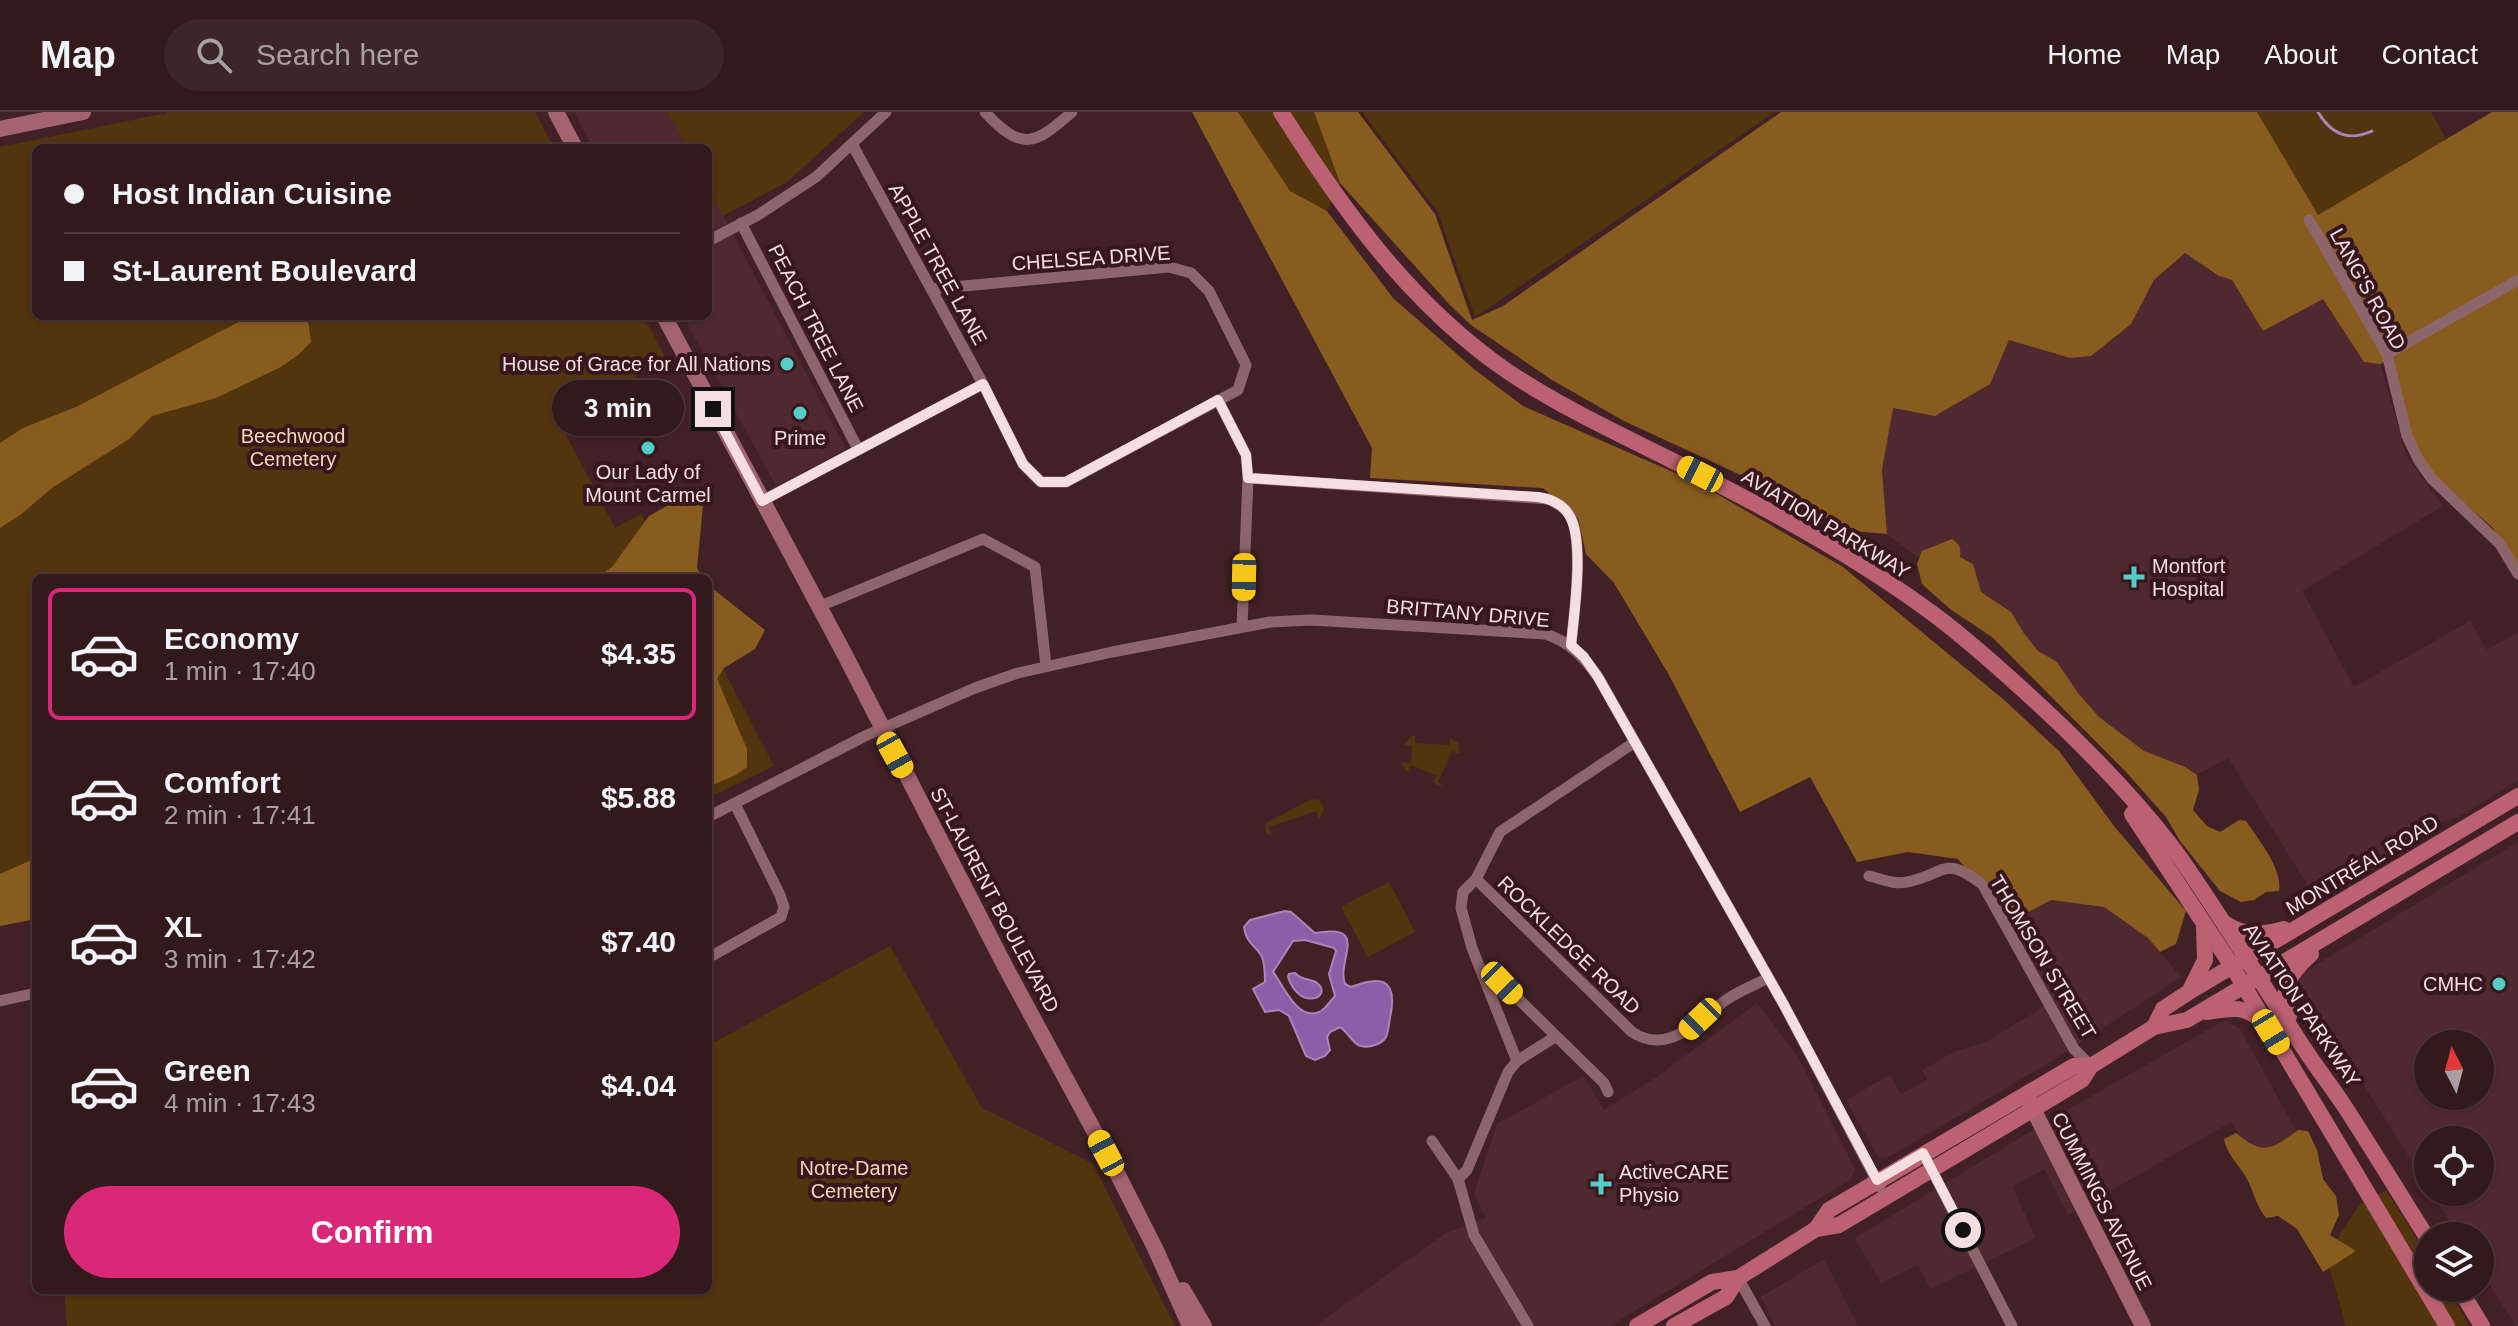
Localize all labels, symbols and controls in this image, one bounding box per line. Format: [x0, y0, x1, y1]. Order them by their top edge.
search box [164, 19, 724, 91]
icon: search [192, 33, 236, 77]
text: Map [40, 34, 116, 76]
text: Search here [256, 38, 419, 71]
text: Home [2047, 39, 2122, 70]
text: Map [2166, 39, 2220, 70]
text: About [2264, 39, 2338, 70]
text: Contact [2382, 39, 2478, 70]
text: Host Indian Cuisine [112, 177, 392, 210]
street label: APPLE TREE LANE [885, 180, 991, 348]
street label: LANG'S ROAD [2326, 225, 2410, 353]
street label: PEACH TREE LANE [764, 240, 868, 416]
street label: CHELSEA DRIVE [1011, 241, 1171, 275]
text: St-Laurent Boulevard [112, 254, 417, 287]
place label: House of Grace for All Nations [502, 353, 771, 375]
marker: House of Grace for All Nations [778, 355, 796, 373]
callout: 3 min [553, 381, 685, 437]
route end [695, 391, 731, 427]
text: 3 min [584, 393, 652, 423]
marker: Prime [791, 404, 809, 422]
park label: Beechwood Cemetery [241, 425, 345, 470]
place label: Prime [774, 427, 826, 449]
marker: Our Lady of Mount Carmel [639, 439, 657, 457]
car [1673, 452, 1727, 496]
place label: Our Lady of Mount Carmel [585, 461, 711, 506]
street label: AVIATION PARKWAY [1738, 465, 1914, 583]
car [1232, 553, 1256, 601]
place label: Montfort Hospital [2152, 555, 2226, 600]
marker: Montfort Hospital [2123, 566, 2145, 588]
street label: BRITTANY DRIVE [1385, 595, 1551, 631]
icon: car [68, 618, 140, 690]
text: Economy [164, 622, 299, 655]
text: $4.35 [601, 637, 676, 670]
text: 1 min · 17:40 [164, 656, 316, 686]
car [873, 728, 917, 782]
icon: car [68, 762, 140, 834]
text: Comfort [164, 766, 281, 799]
text: $5.88 [601, 781, 676, 814]
street label: ST-LAURENT BOULEVARD [926, 784, 1064, 1016]
text: 2 min · 17:41 [164, 800, 316, 830]
street label: MONTRÉAL ROAD [2282, 811, 2442, 919]
street label: ROCKLEDGE ROAD [1493, 871, 1645, 1019]
street label: THOMSON STREET [1985, 871, 2101, 1043]
icon: car [68, 906, 140, 978]
text: XL [164, 910, 202, 943]
street label: AVIATION PARKWAY [2239, 919, 2365, 1091]
text: $7.40 [601, 925, 676, 958]
text: 3 min · 17:42 [164, 944, 316, 974]
car [1477, 957, 1527, 1009]
place label: CMHC [2423, 973, 2483, 995]
marker: CMHC [2490, 975, 2508, 993]
car [1674, 994, 1726, 1044]
car [2248, 1005, 2294, 1059]
north arrow [2414, 1030, 2494, 1110]
map controls [2414, 1030, 2494, 1302]
icon: car [68, 1050, 140, 1122]
text: Green [164, 1054, 251, 1087]
text: $4.04 [601, 1069, 676, 1102]
text: 4 min · 17:43 [164, 1088, 316, 1118]
street label: CUMMINGS AVENUE [2048, 1109, 2156, 1293]
car [1084, 1126, 1128, 1180]
button: locate [2414, 1126, 2494, 1206]
park label: Notre-Dame Cemetery [800, 1157, 908, 1202]
place label: ActiveCARE Physio [1619, 1161, 1729, 1206]
marker: ActiveCARE Physio [1590, 1173, 1612, 1195]
button: Confirm [64, 1186, 680, 1278]
route start [1945, 1212, 1981, 1248]
button: layers [2414, 1222, 2494, 1302]

